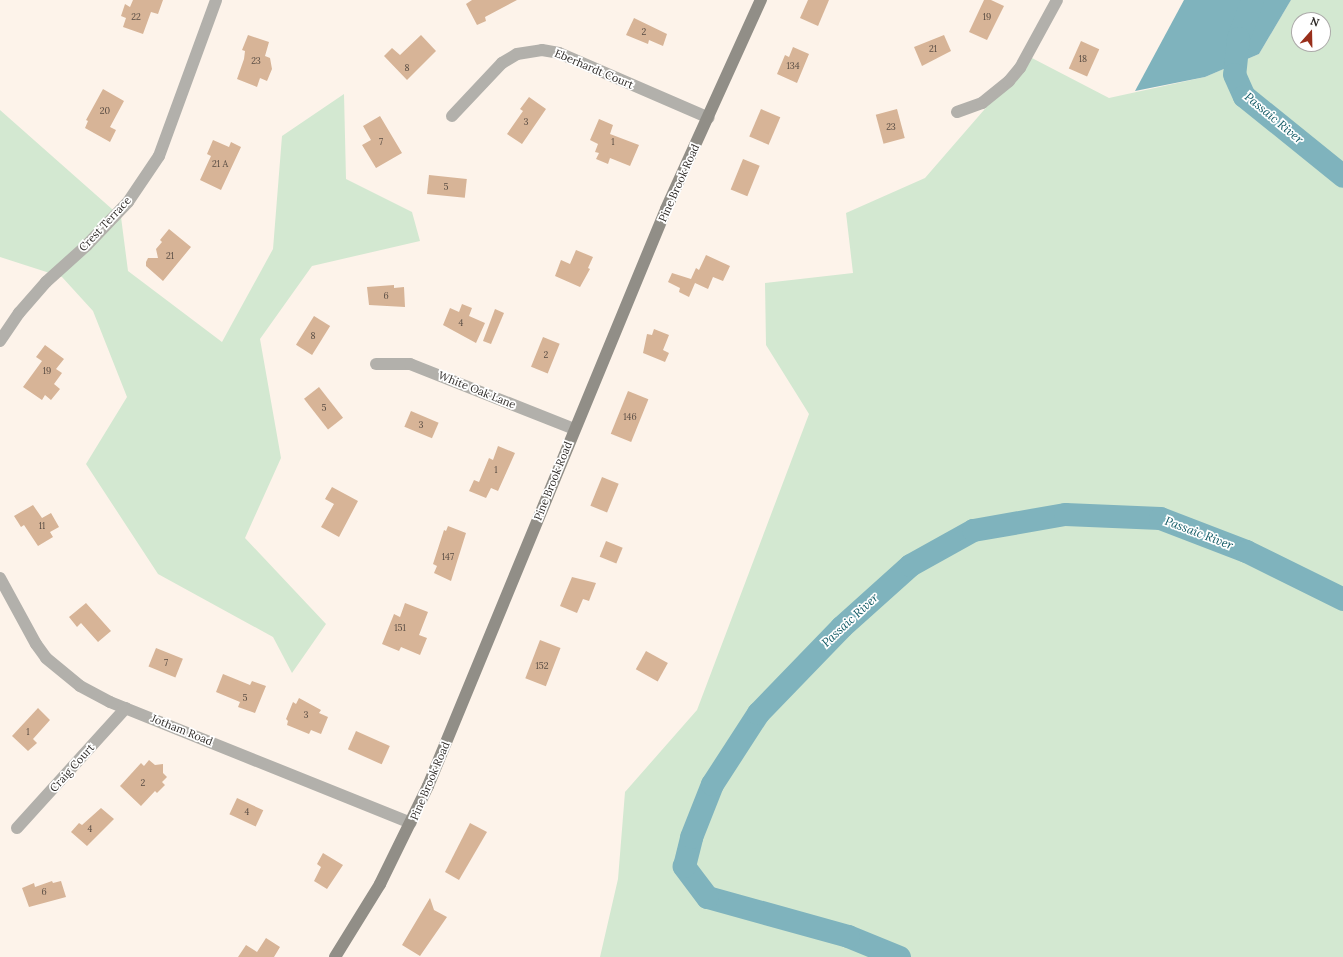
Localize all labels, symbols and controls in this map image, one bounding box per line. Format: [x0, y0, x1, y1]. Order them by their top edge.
house number: 22 [131, 12, 141, 22]
house number: 19 [983, 12, 991, 22]
north arrow [1291, 12, 1331, 52]
text: N [1308, 14, 1321, 30]
house number: 2 [642, 27, 646, 37]
house number: 21 [929, 44, 937, 54]
street label: Eberhardt Court [553, 46, 635, 92]
house number: 18 [1079, 54, 1087, 64]
house number: 23 [251, 56, 261, 66]
house number: 134 [786, 61, 800, 71]
house number: 8 [404, 63, 410, 73]
water label: Passaic River [1242, 89, 1306, 147]
house number: 20 [100, 106, 110, 116]
house number: 3 [523, 117, 529, 127]
house number: 23 [886, 122, 896, 132]
house number: 7 [379, 137, 383, 147]
house number: 1 [611, 137, 615, 147]
street label: Pine Brook Road [656, 142, 702, 224]
house number: 21 A [212, 159, 228, 169]
house number: 5 [444, 182, 448, 192]
street label: Crest Terrace [76, 194, 134, 254]
house number: 21 [166, 251, 174, 261]
house number: 6 [383, 291, 389, 301]
house number: 4 [459, 318, 463, 328]
house number: 8 [310, 331, 316, 341]
house number: 2 [544, 350, 548, 360]
house number: 19 [43, 366, 51, 376]
street label: White Oak Lane [436, 368, 518, 412]
house number: 5 [322, 403, 326, 413]
house number: 146 [623, 412, 637, 422]
house number: 3 [418, 420, 424, 430]
street label: Pine Brook Road [531, 440, 575, 522]
house number: 1 [494, 465, 498, 475]
water label: Passaic River [1163, 513, 1235, 553]
house number: 11 [39, 521, 45, 531]
house number: 147 [442, 552, 454, 562]
water label: Passaic River [819, 590, 881, 650]
house number: 151 [394, 623, 406, 633]
house number: 7 [164, 658, 168, 668]
house number: 152 [535, 661, 549, 671]
house number: 5 [243, 693, 247, 703]
house number: 3 [303, 710, 309, 720]
street label: Jotham Road [149, 712, 215, 748]
house number: 1 [26, 727, 30, 737]
street label: Pine Brook Road [408, 740, 452, 822]
street label: Craig Court [47, 741, 97, 795]
house number: 2 [141, 778, 145, 788]
house number: 4 [245, 807, 249, 817]
house number: 4 [88, 824, 92, 834]
house number: 6 [41, 887, 47, 897]

